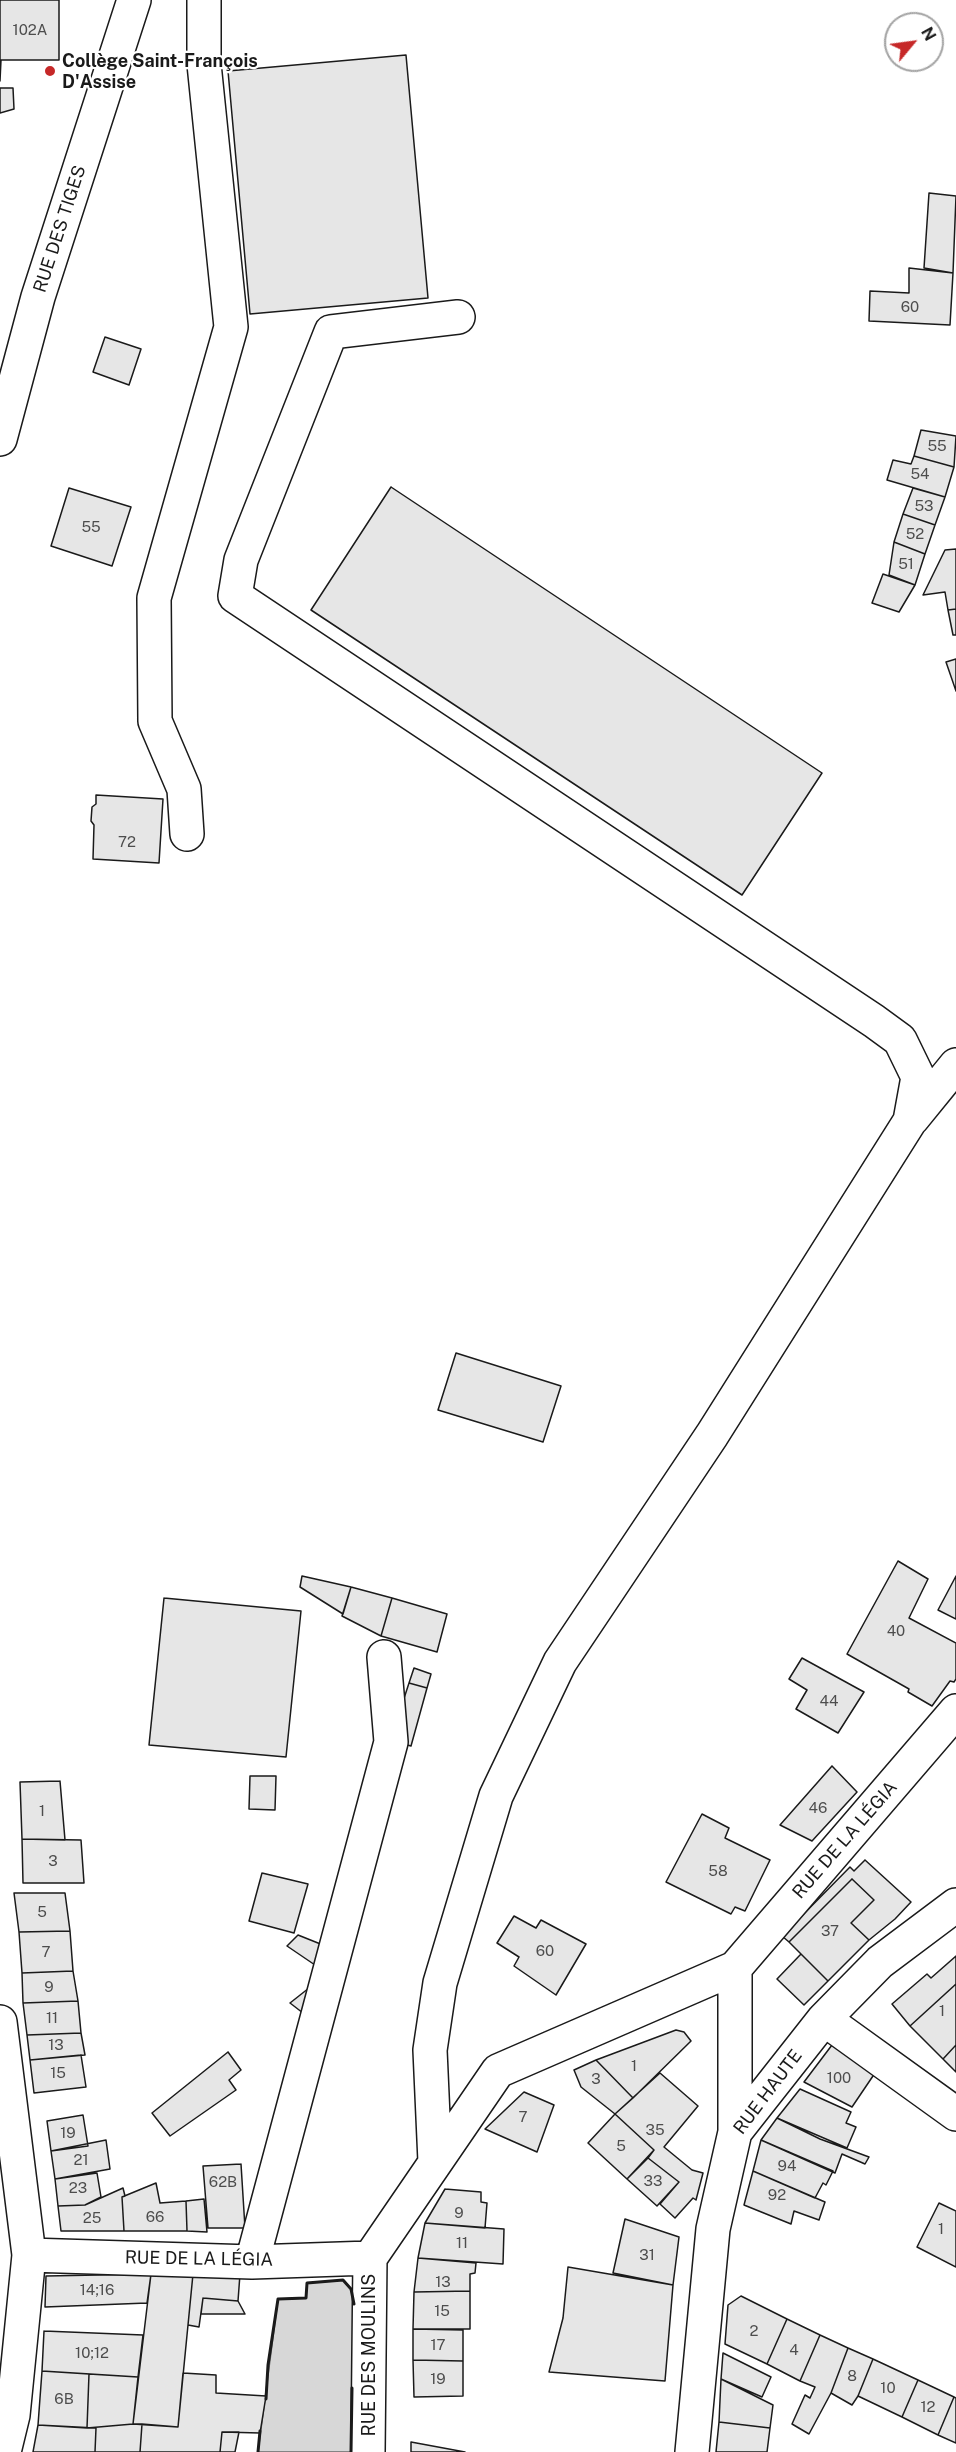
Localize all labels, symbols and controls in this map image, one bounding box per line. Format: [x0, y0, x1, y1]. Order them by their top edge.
north arrow [884, 12, 944, 72]
house number: 102A [13, 21, 47, 39]
text: N [917, 24, 940, 44]
place label: Collège Saint-François D'Assise [62, 50, 258, 92]
marker: Collège Saint-François D'Assise [43, 64, 57, 78]
street label: RUE DES TIGES [29, 163, 91, 295]
house number: 60 [901, 298, 919, 316]
house number: 55 [927, 437, 947, 455]
house number: 54 [910, 465, 930, 483]
house number: 53 [914, 497, 934, 515]
house number: 55 [81, 518, 101, 536]
house number: 52 [906, 525, 924, 543]
house number: 51 [898, 555, 914, 573]
house number: 72 [118, 833, 136, 851]
house number: 40 [887, 1622, 905, 1640]
house number: 44 [820, 1692, 838, 1710]
street label: RUE DE LA LÉGIA [788, 1777, 902, 1903]
house number: 46 [809, 1799, 827, 1817]
house number: 1 [39, 1802, 45, 1820]
house number: 3 [48, 1852, 58, 1870]
house number: 58 [708, 1862, 728, 1880]
house number: 5 [37, 1903, 47, 1921]
house number: 37 [821, 1922, 839, 1940]
house number: 60 [536, 1942, 554, 1960]
house number: 7 [41, 1943, 51, 1961]
house number: 9 [44, 1978, 54, 1996]
house number: 1 [939, 2002, 945, 2020]
house number: 11 [46, 2009, 58, 2027]
house number: 13 [48, 2036, 64, 2054]
street label: RUE HAUTE [729, 2045, 807, 2139]
house number: 1 [631, 2057, 637, 2075]
house number: 15 [50, 2064, 66, 2082]
house number: 100 [827, 2069, 851, 2087]
house number: 3 [591, 2070, 601, 2088]
house number: 7 [518, 2108, 528, 2126]
house number: 35 [645, 2121, 665, 2139]
house number: 19 [60, 2124, 76, 2142]
house number: 5 [616, 2137, 626, 2155]
house number: 21 [73, 2151, 89, 2169]
house number: 94 [778, 2157, 796, 2175]
house number: 33 [644, 2172, 662, 2190]
house number: 62B [209, 2173, 237, 2191]
house number: 23 [69, 2179, 87, 2197]
house number: 92 [768, 2186, 786, 2204]
house number: 9 [454, 2204, 464, 2222]
house number: 66 [146, 2208, 164, 2226]
house number: 25 [83, 2209, 101, 2227]
house number: 1 [938, 2220, 944, 2238]
house number: 11 [456, 2234, 468, 2252]
house number: 31 [639, 2246, 655, 2264]
street label: RUE DE LA LÉGIA [125, 2247, 273, 2271]
house number: 13 [435, 2273, 451, 2291]
street label: RUE DES MOULINS [358, 2274, 380, 2436]
house number: 14;16 [80, 2281, 114, 2299]
house number: 15 [434, 2302, 450, 2320]
house number: 2 [750, 2322, 758, 2340]
house number: 17 [430, 2336, 446, 2354]
house number: 4 [789, 2341, 799, 2359]
house number: 10;12 [75, 2344, 109, 2362]
house number: 8 [847, 2367, 857, 2385]
house number: 19 [430, 2370, 446, 2388]
house number: 10 [880, 2379, 896, 2397]
house number: 6B [54, 2390, 74, 2408]
house number: 12 [920, 2398, 936, 2416]

